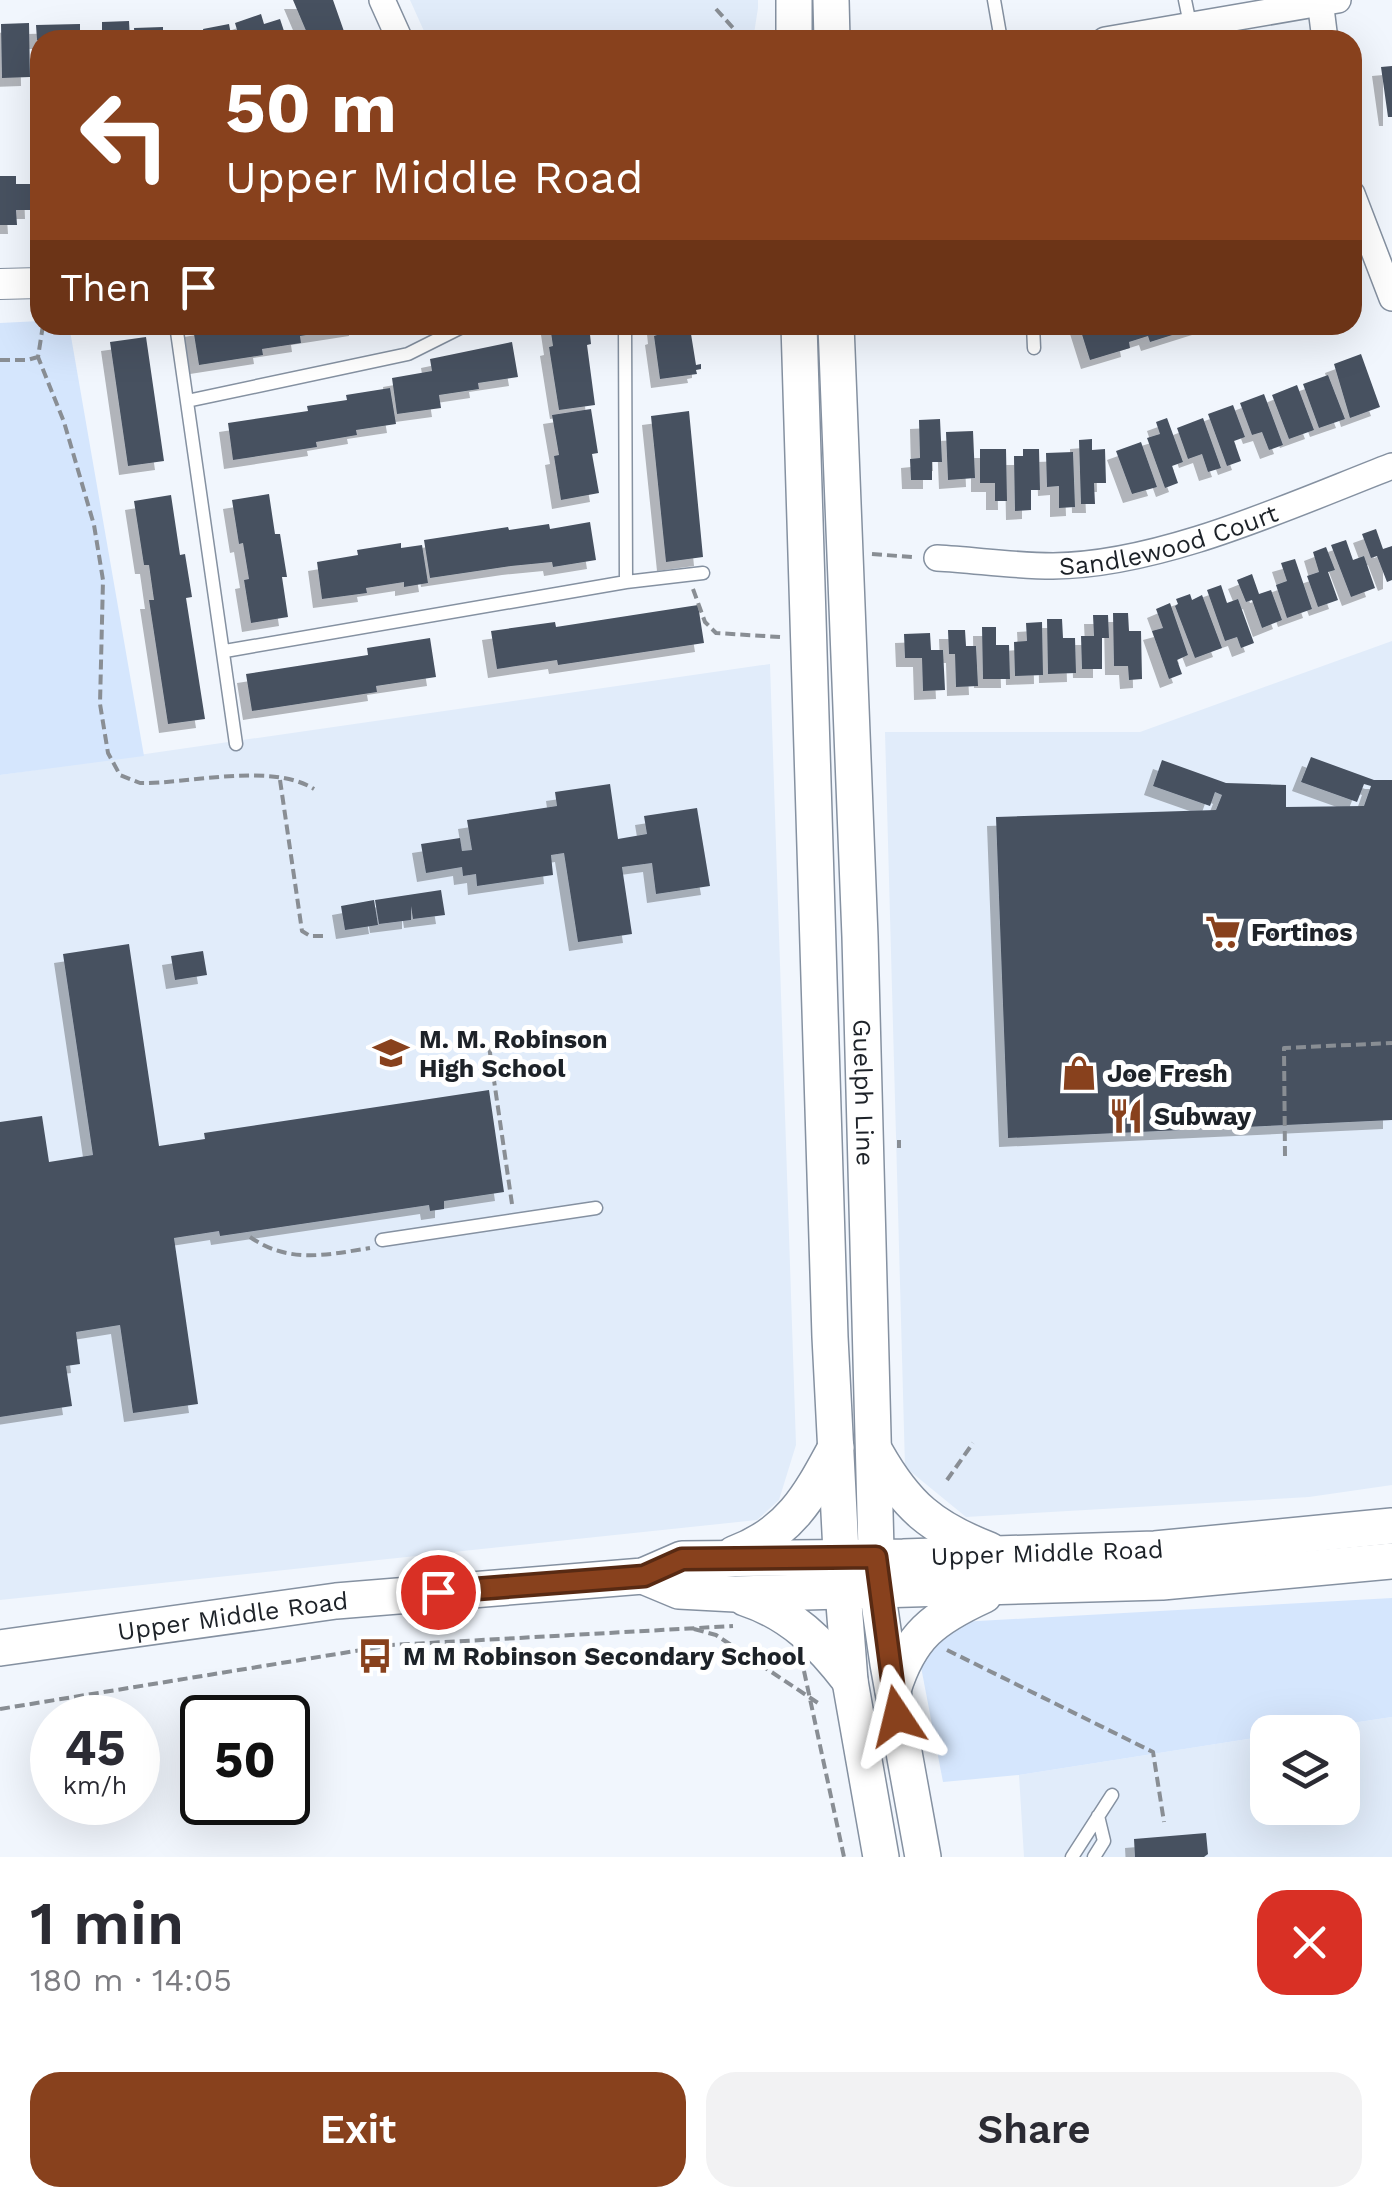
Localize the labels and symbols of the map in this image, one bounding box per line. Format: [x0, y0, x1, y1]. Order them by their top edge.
street label: Sandlewood Court [1058, 498, 1282, 580]
supermarket icon: Fortinos [1204, 913, 1242, 951]
place label: Fortinos [1251, 918, 1353, 947]
street label: Guelph Line [848, 1019, 880, 1166]
place label: M. M. Robinson High School [419, 1025, 608, 1083]
school or university icon: M. M. Robinson High School [372, 1034, 410, 1072]
shop icon: Joe Fresh [1060, 1054, 1098, 1092]
place label: Joe Fresh [1107, 1059, 1228, 1088]
restaurant icon: Subway [1107, 1097, 1145, 1135]
place label: Subway [1154, 1102, 1252, 1131]
street label: Upper Middle Road [930, 1534, 1165, 1571]
pin [396, 1550, 481, 1635]
street label: Upper Middle Road [116, 1586, 349, 1646]
bus stop icon: M M Robinson Secondary School [356, 1637, 394, 1675]
place label: M M Robinson Secondary School [403, 1642, 806, 1671]
position arrow [845, 1664, 949, 1768]
speed limit sign: 50 [180, 1695, 310, 1825]

